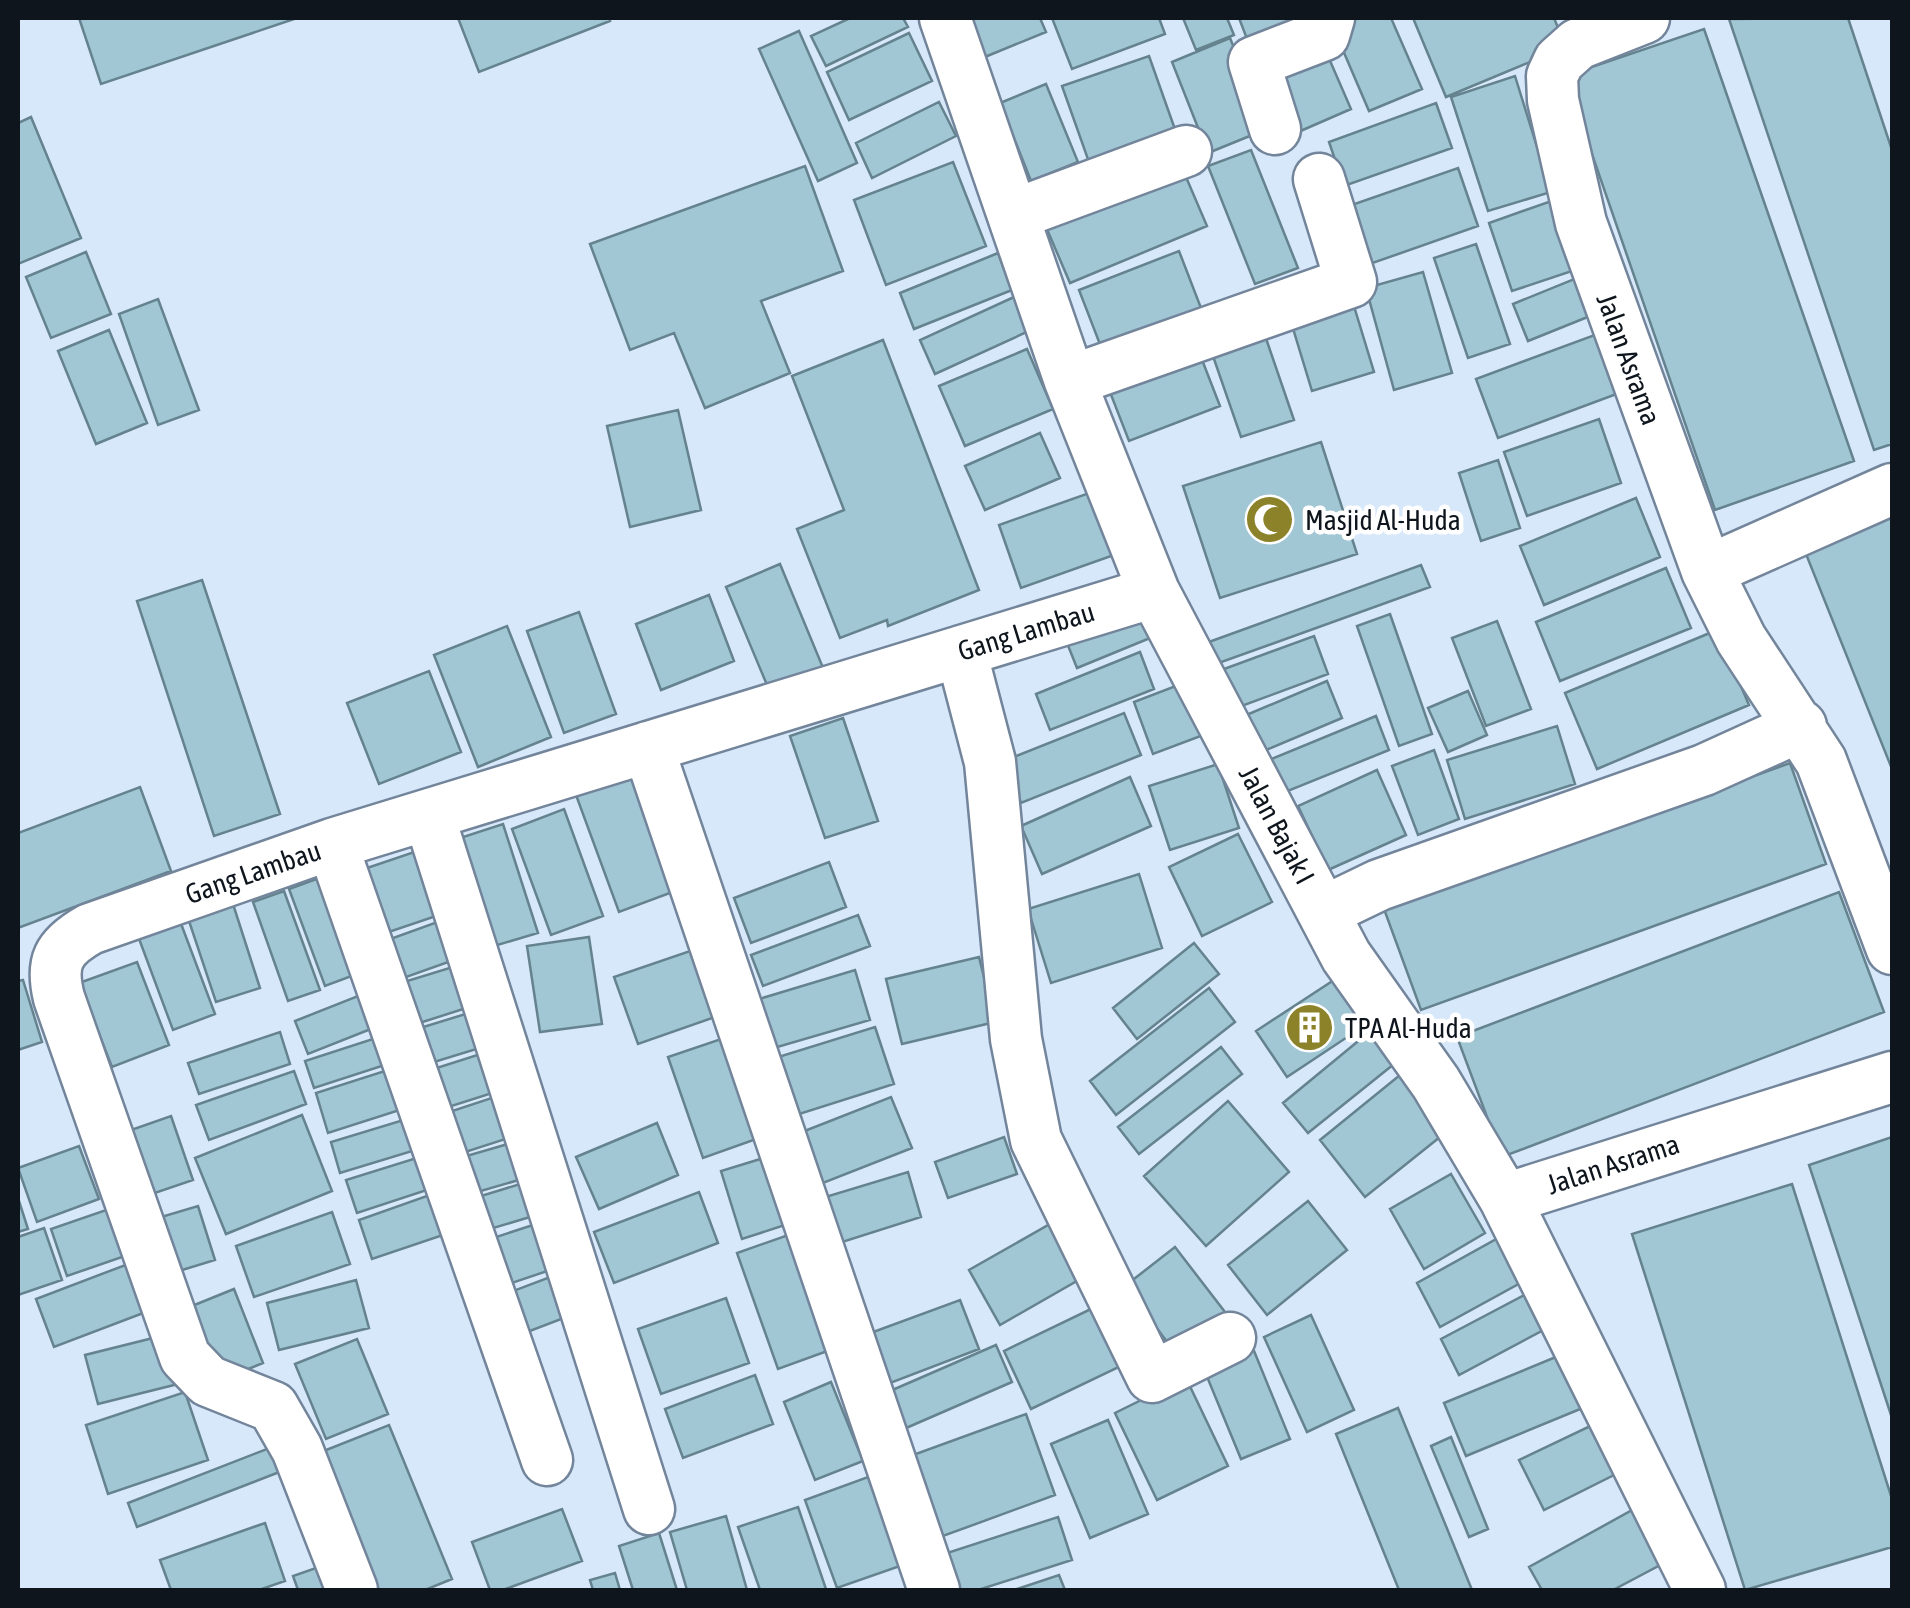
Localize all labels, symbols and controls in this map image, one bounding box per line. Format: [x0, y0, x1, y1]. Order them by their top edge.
street label: Jalan Asrama [1590, 289, 1668, 429]
mosque icon: Masjid Al-Huda [1244, 494, 1296, 546]
place label: Masjid Al-Huda [1305, 504, 1461, 536]
street label: Gang Lambau [954, 595, 1098, 667]
street label: Jalan Bajak I [1233, 761, 1321, 889]
street label: Gang Lambau [181, 834, 325, 910]
building icon: TPA Al-Huda [1284, 1002, 1336, 1054]
place label: TPA Al-Huda [1345, 1012, 1472, 1044]
street label: Jalan Asrama [1543, 1128, 1683, 1200]

